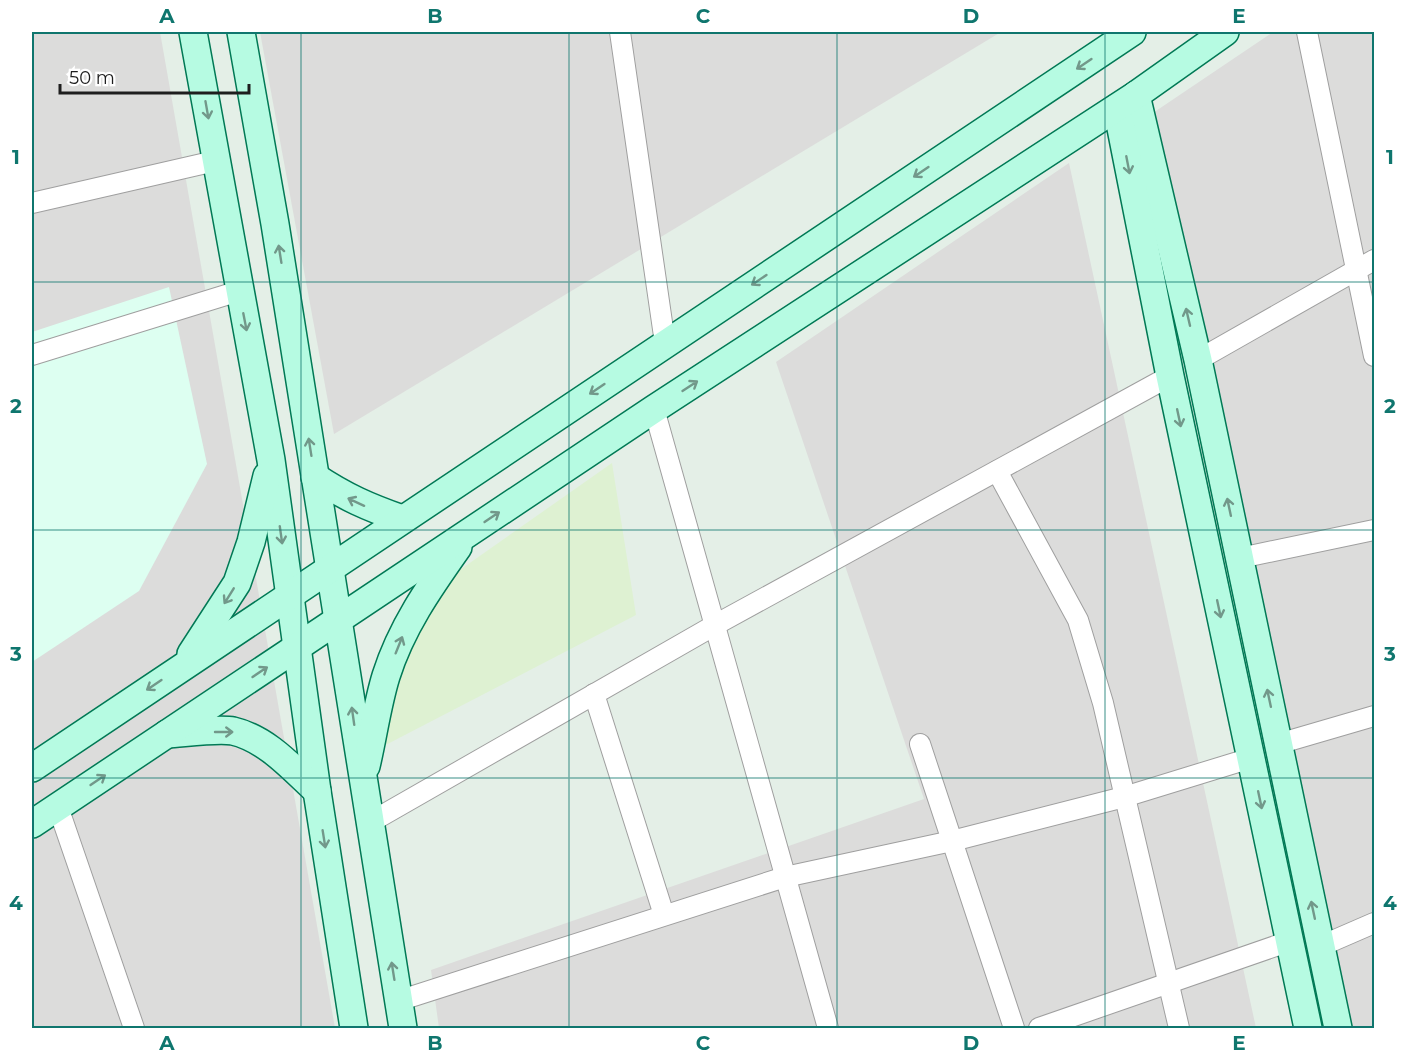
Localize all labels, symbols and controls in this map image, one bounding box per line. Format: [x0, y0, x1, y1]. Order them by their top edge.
text: A [158, 4, 175, 28]
text: B [427, 4, 443, 28]
text: C [696, 4, 711, 28]
text: D [963, 4, 979, 28]
text: E [1232, 4, 1246, 28]
scale bar [60, 57, 249, 95]
one-way arrow [1076, 58, 1092, 70]
text: 50 m [69, 67, 115, 89]
one-way arrow [201, 100, 212, 119]
text: 1 [12, 145, 20, 169]
text: 1 [1386, 145, 1394, 169]
one-way arrow [1123, 155, 1134, 175]
one-way arrow [914, 166, 930, 178]
one-way arrow [274, 245, 285, 265]
one-way arrow [751, 275, 768, 287]
one-way arrow [1182, 307, 1193, 327]
one-way arrow [240, 312, 251, 332]
one-way arrow [681, 380, 697, 392]
one-way arrow [589, 383, 606, 395]
text: 2 [10, 394, 22, 418]
text: 2 [1384, 394, 1396, 418]
one-way arrow [1174, 408, 1185, 427]
one-way arrow [305, 438, 316, 457]
one-way arrow [348, 495, 366, 507]
one-way arrow [1223, 498, 1234, 517]
one-way arrow [483, 511, 500, 523]
one-way arrow [276, 525, 287, 545]
one-way arrow [222, 587, 234, 604]
one-way arrow [1214, 599, 1226, 618]
one-way arrow [394, 636, 405, 655]
text: 3 [9, 642, 22, 666]
text: 3 [1383, 642, 1396, 666]
one-way arrow [251, 666, 268, 678]
one-way arrow [146, 679, 163, 691]
one-way arrow [1263, 689, 1274, 708]
one-way arrow [348, 707, 359, 726]
one-way arrow [214, 726, 234, 738]
one-way arrow [89, 774, 105, 786]
one-way arrow [1254, 790, 1266, 809]
one-way arrow [319, 829, 330, 848]
text: 4 [9, 891, 23, 915]
text: 4 [1383, 891, 1397, 915]
one-way arrow [1307, 900, 1318, 920]
one-way arrow [388, 961, 399, 981]
text: A [158, 1031, 175, 1055]
text: B [427, 1031, 443, 1055]
text: C [696, 1031, 711, 1055]
text: D [963, 1031, 979, 1055]
text: E [1232, 1031, 1246, 1055]

